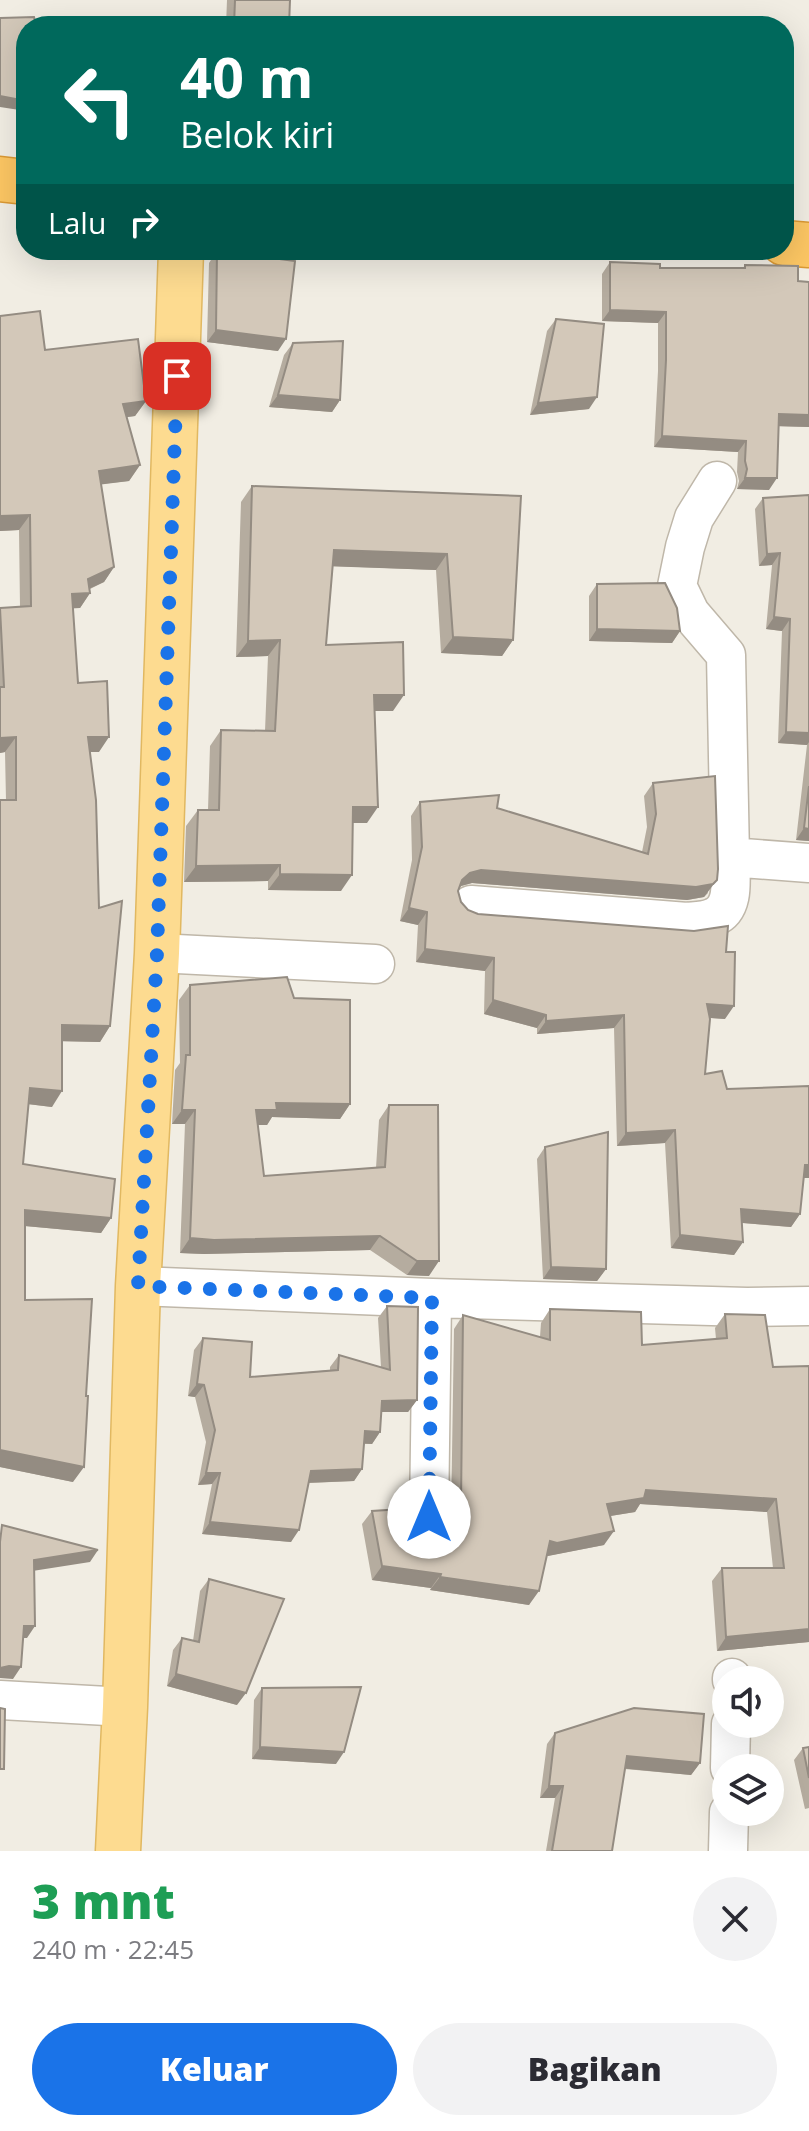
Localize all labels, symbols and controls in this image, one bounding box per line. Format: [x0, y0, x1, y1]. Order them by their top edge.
text: 40 m [180, 38, 314, 114]
icon: left [48, 48, 152, 152]
text: Belok kiri [180, 110, 334, 159]
icon: right [122, 200, 166, 244]
text: Lalu [48, 202, 106, 243]
pin [143, 342, 211, 410]
icon: arrive [155, 354, 199, 398]
position arrow [387, 1475, 471, 1559]
map controls [712, 1666, 784, 1826]
button: sound [712, 1666, 784, 1738]
button: layers [712, 1754, 784, 1826]
text: 3 mnt [32, 1868, 175, 1933]
button: close [693, 1877, 777, 1961]
text: 240 m · 22:45 [32, 1931, 194, 1967]
button: Keluar [32, 2023, 397, 2115]
button: Bagikan [413, 2023, 777, 2115]

